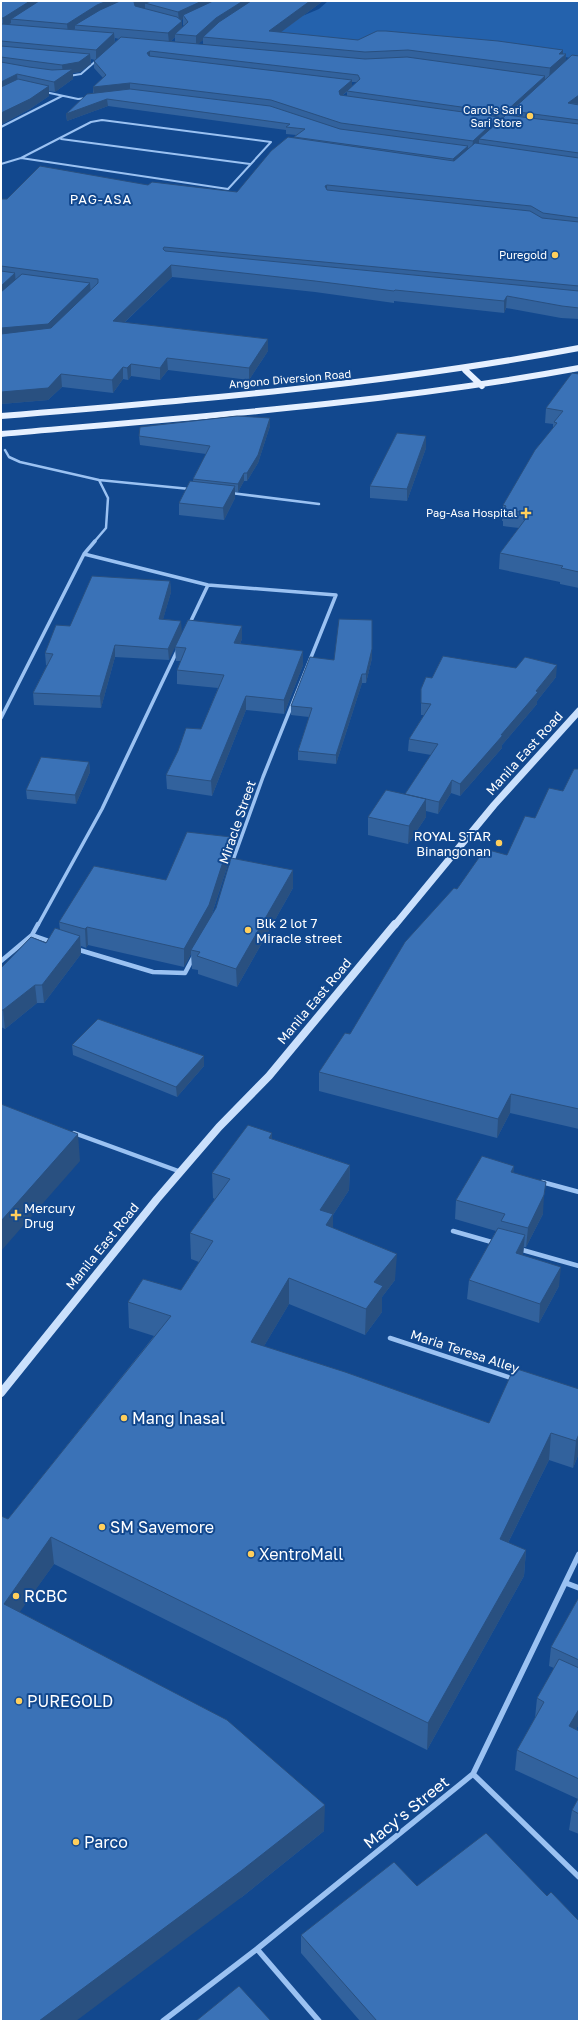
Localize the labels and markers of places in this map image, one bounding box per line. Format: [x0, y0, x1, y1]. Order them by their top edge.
place label: Carol's Sari Sari Store [463, 103, 522, 129]
marker: Carol's Sari Sari Store [525, 111, 535, 121]
place label: Puregold [499, 248, 547, 261]
marker: Puregold [550, 250, 560, 260]
place label: Pag-Asa Hospital [426, 506, 517, 519]
marker: Pag-Asa Hospital [520, 507, 532, 519]
place label: ROYAL STAR Binangonan [414, 828, 491, 859]
marker: ROYAL STAR Binangonan [494, 838, 504, 848]
place label: Blk 2 lot 7 Miracle street [256, 915, 342, 946]
marker: Blk 2 lot 7 Miracle street [243, 925, 253, 935]
place label: Mercury Drug [24, 1200, 76, 1231]
marker: Mercury Drug [11, 1210, 21, 1220]
place label: Mang Inasal [132, 1408, 225, 1428]
marker: Mang Inasal [119, 1413, 129, 1423]
place label: SM Savemore [110, 1517, 214, 1537]
marker: SM Savemore [97, 1522, 107, 1532]
place label: XentroMall [259, 1544, 343, 1564]
marker: XentroMall [246, 1549, 256, 1559]
place label: RCBC [24, 1586, 67, 1606]
marker: RCBC [11, 1591, 21, 1601]
place label: PUREGOLD [27, 1691, 113, 1711]
marker: PUREGOLD [14, 1696, 24, 1706]
place label: Parco [84, 1832, 128, 1852]
marker: Parco [71, 1837, 81, 1847]

